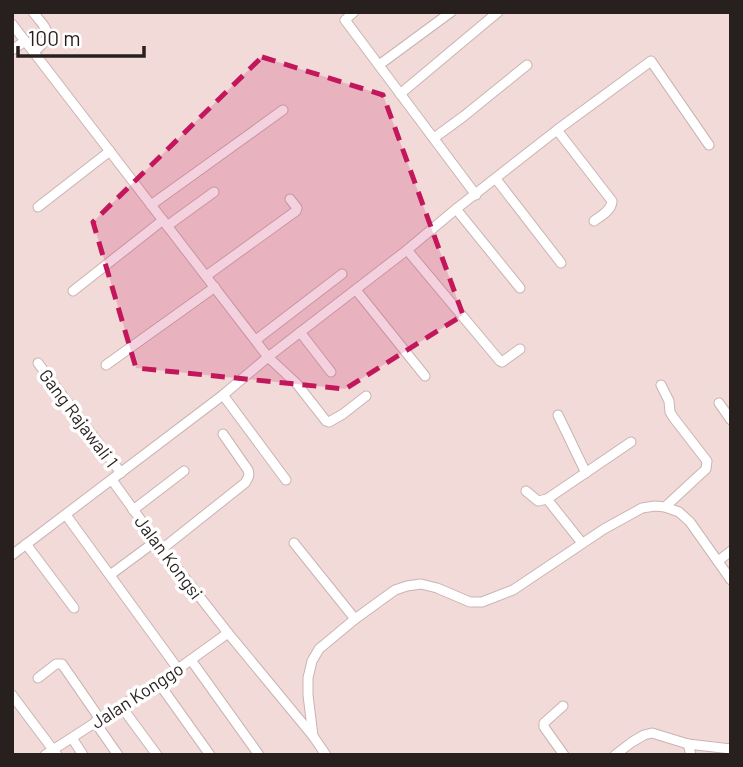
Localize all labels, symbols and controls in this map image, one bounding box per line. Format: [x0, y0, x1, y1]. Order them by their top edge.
scale bar [18, 14, 144, 58]
text: 100 m [28, 25, 81, 50]
street label: Gang Rajawali 1 [35, 365, 123, 471]
street label: Jalan Kongsi [130, 511, 208, 603]
street label: Jalan Konggo [87, 657, 187, 733]

